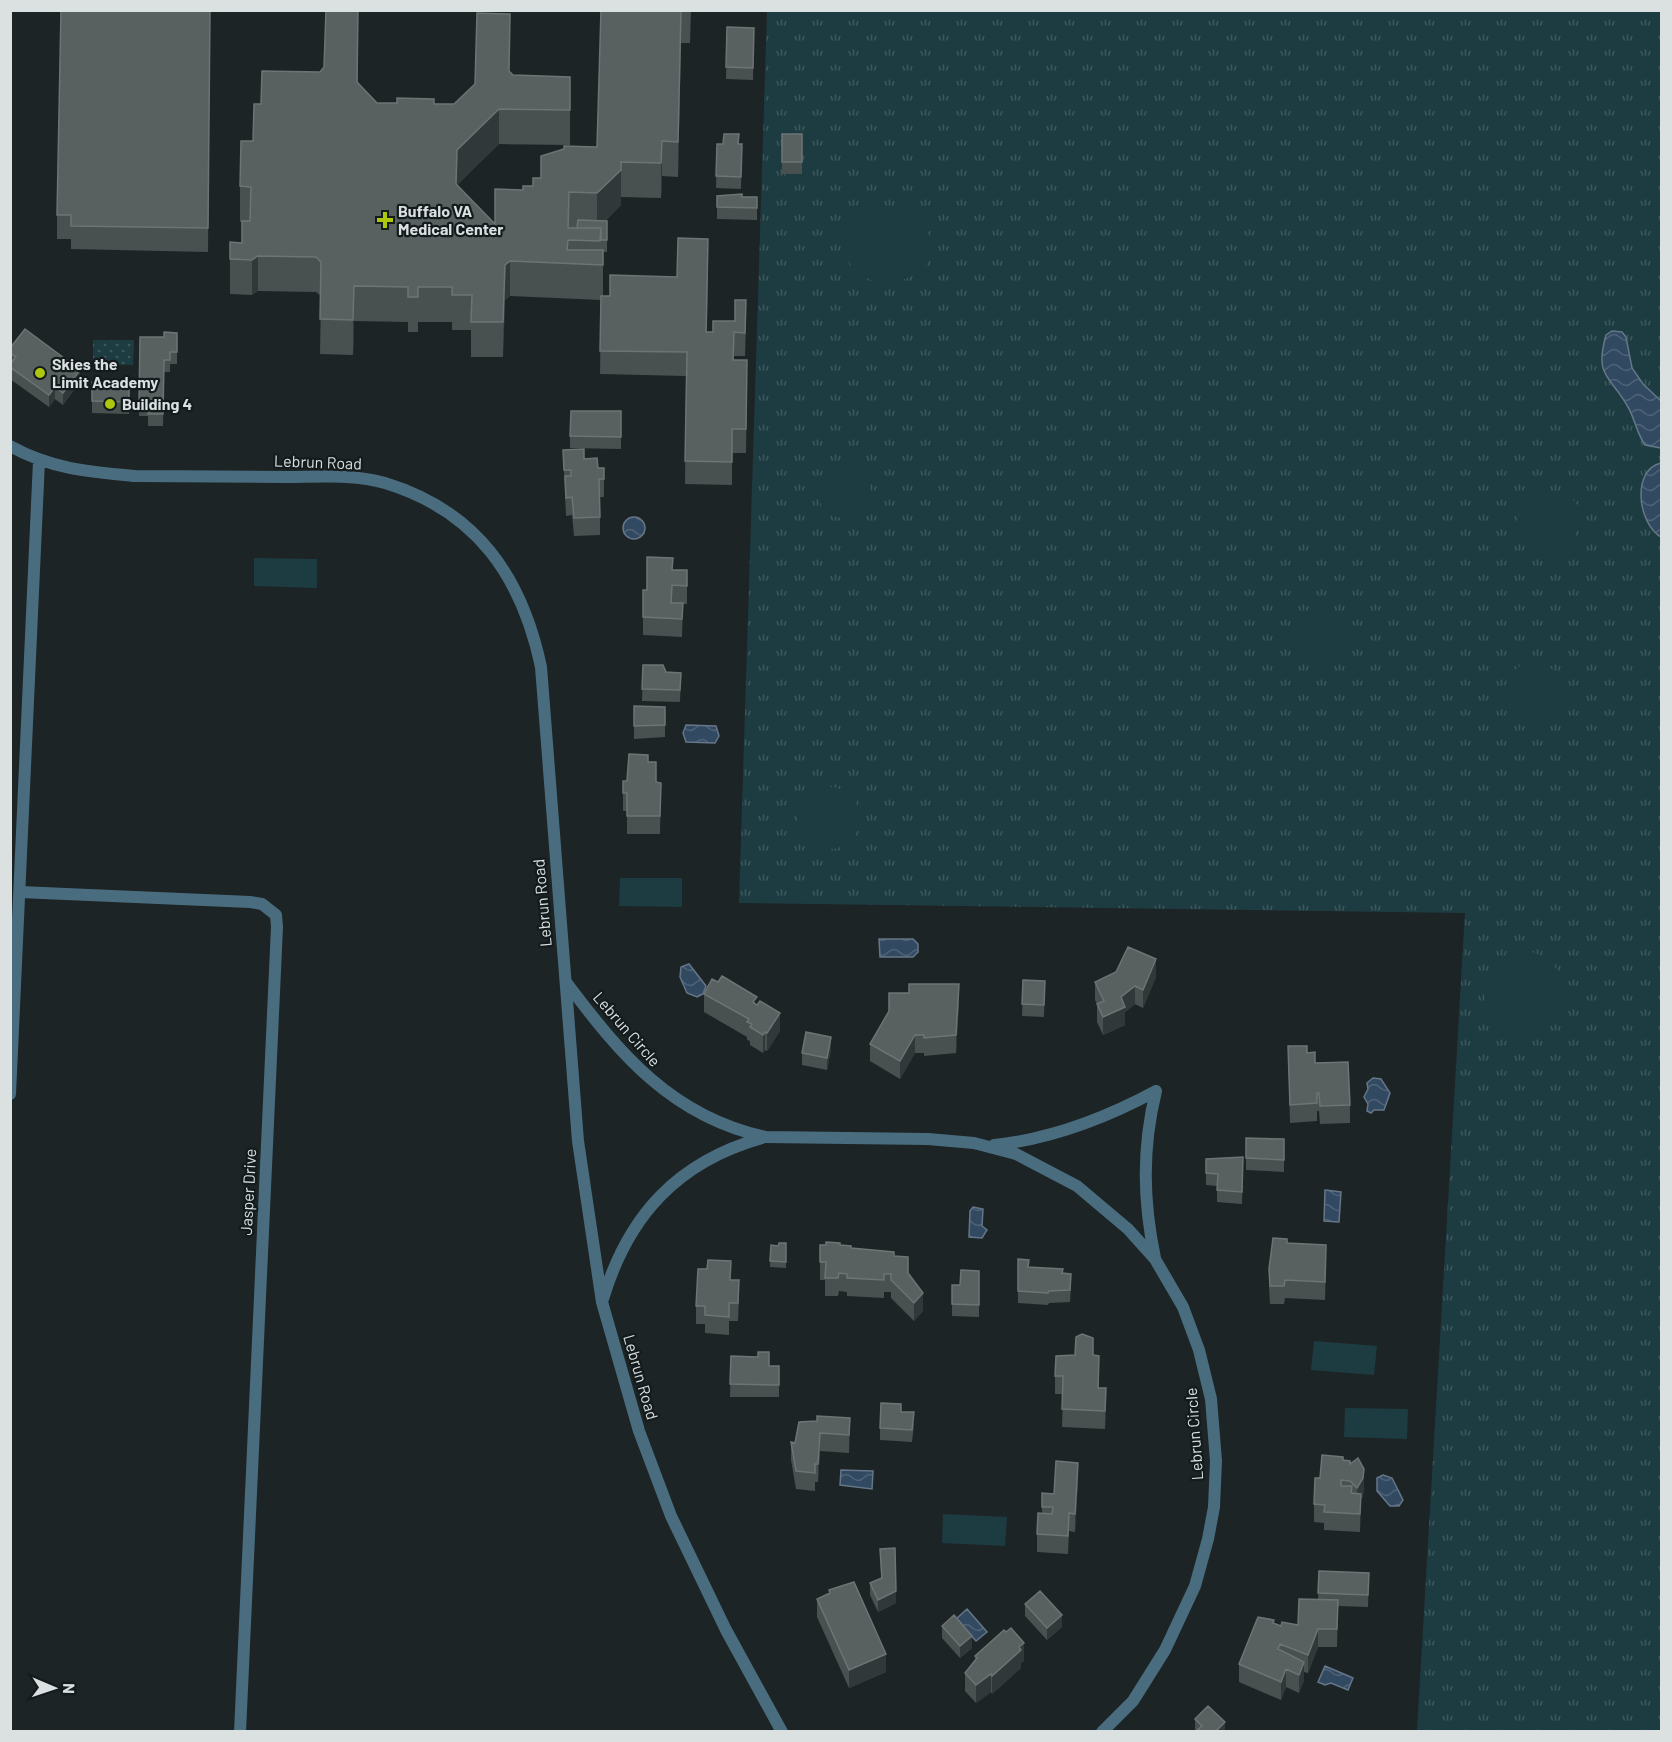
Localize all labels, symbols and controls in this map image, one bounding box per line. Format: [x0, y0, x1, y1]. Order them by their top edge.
place label: Buffalo VA Medical Center [398, 201, 504, 238]
marker: Buffalo VA Medical Center [376, 211, 394, 229]
place label: Skies the Limit Academy [52, 354, 158, 391]
marker: Skies the Limit Academy [33, 366, 47, 380]
place label: Building 4 [122, 394, 192, 413]
marker: Building 4 [103, 397, 117, 411]
street label: Lebrun Road [274, 450, 362, 473]
street label: Lebrun Road [528, 858, 555, 948]
street label: Lebrun Circle [590, 987, 665, 1070]
street label: Jasper Drive [236, 1148, 259, 1236]
street label: Lebrun Road [620, 1332, 663, 1422]
street label: Lebrun Circle [1181, 1387, 1206, 1481]
north arrow [24, 1658, 84, 1718]
text: N [60, 1683, 79, 1694]

